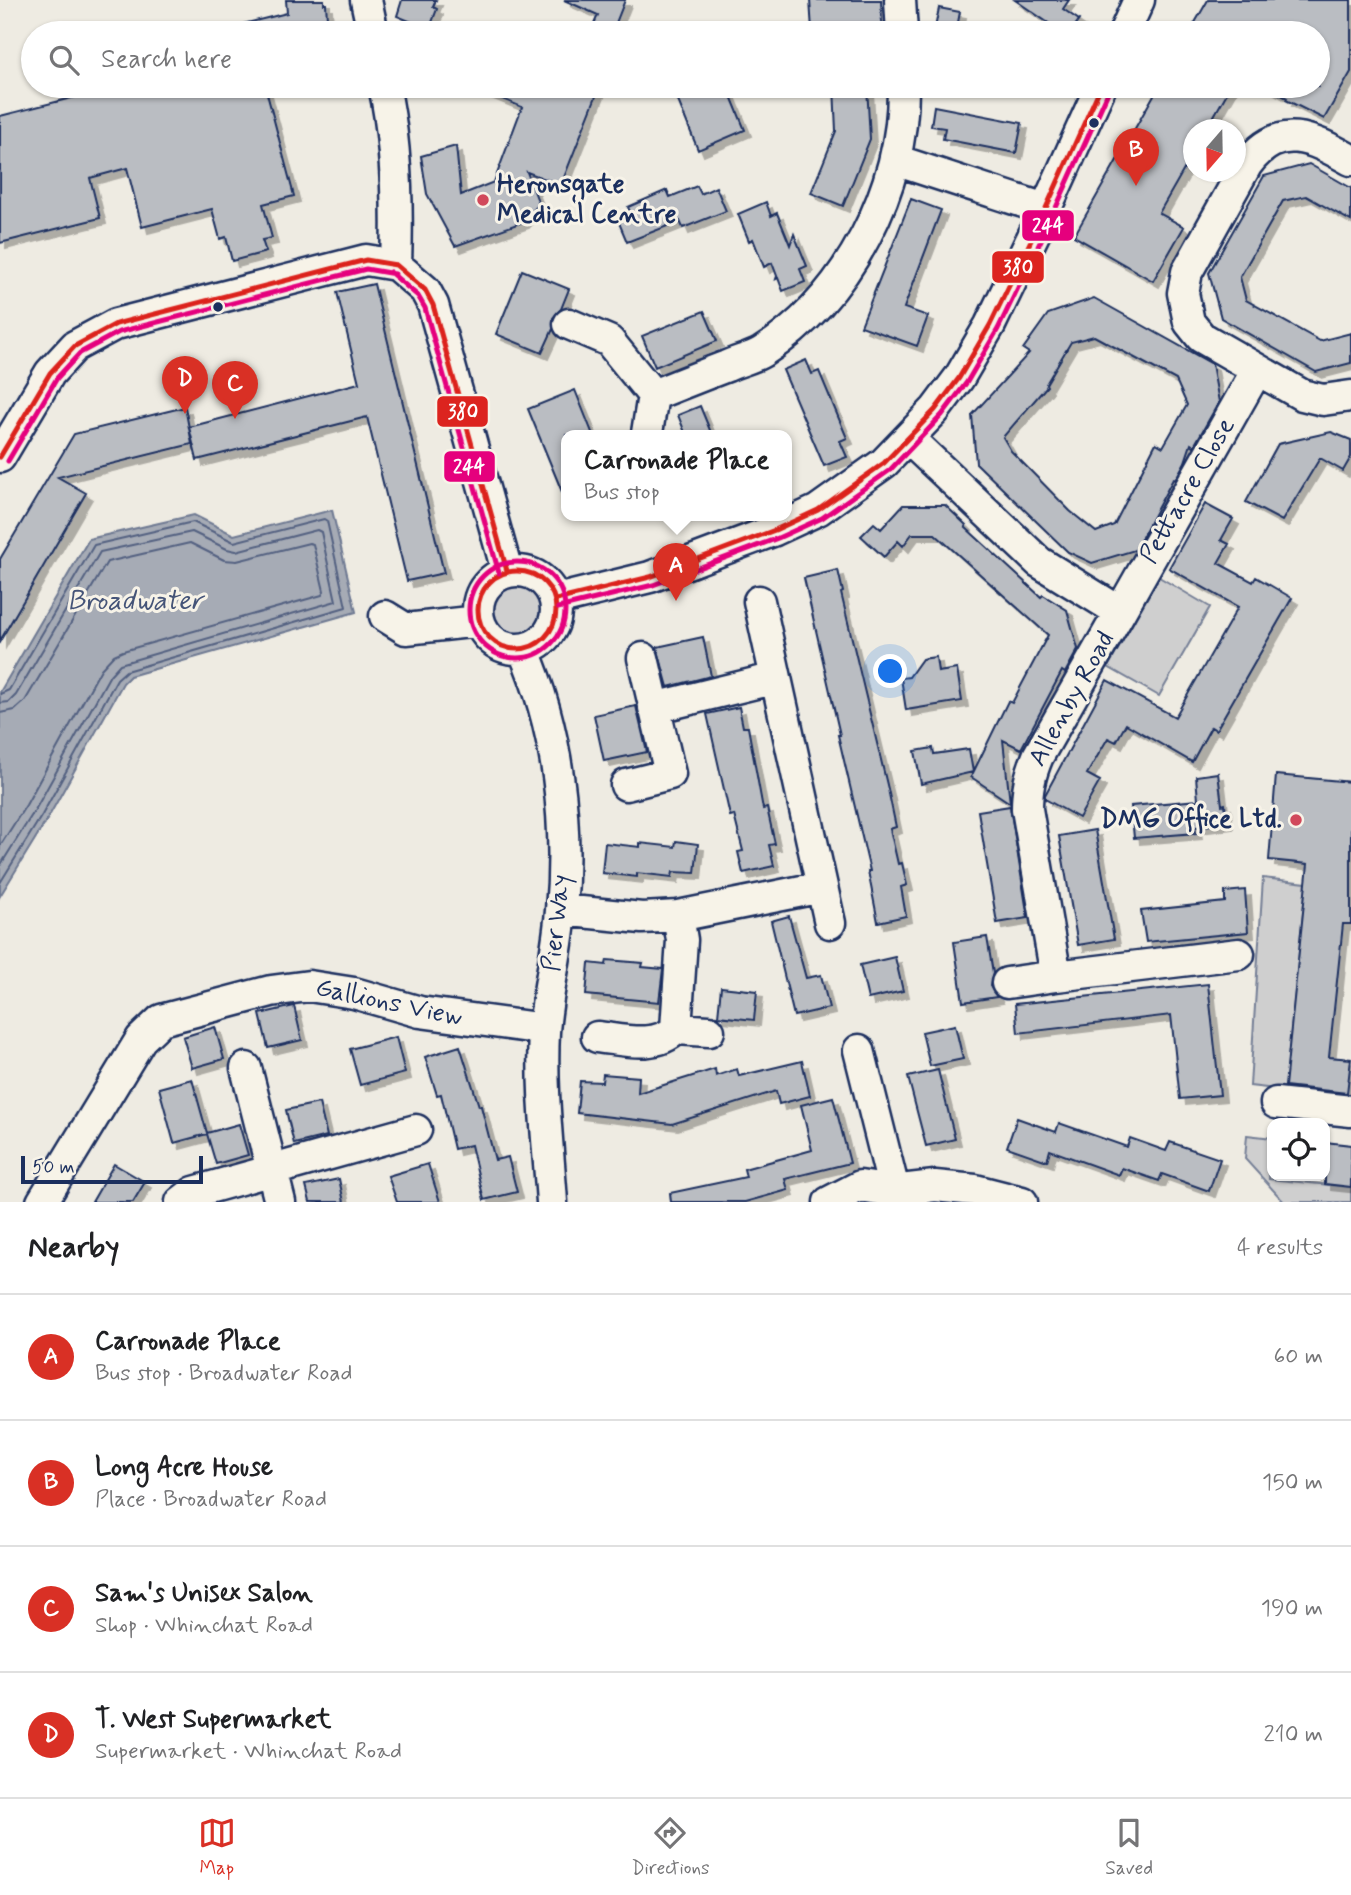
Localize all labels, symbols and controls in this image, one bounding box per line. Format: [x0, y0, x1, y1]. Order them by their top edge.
search box [21, 21, 1330, 98]
icon: search [45, 41, 83, 79]
text: Search here [101, 43, 232, 77]
unlabelled marker [1087, 116, 1101, 130]
north arrow [1183, 119, 1246, 182]
pin: B [1113, 128, 1159, 186]
place label: Heronsgate Medical Centre [497, 168, 676, 232]
marker: Heronsgate Medical Centre [475, 192, 491, 208]
line badge: 244 [1021, 209, 1075, 242]
text: 244 [1032, 214, 1065, 239]
line badge: 380 [991, 250, 1045, 284]
text: 380 [1003, 256, 1033, 281]
unlabelled marker [211, 300, 225, 314]
pin: D [162, 356, 208, 414]
pin: C [212, 361, 258, 419]
line badge: 380 [436, 395, 489, 428]
text: 380 [448, 400, 478, 425]
street label: Pettacre Close [1133, 412, 1244, 570]
popup [561, 430, 792, 521]
text: Carronade Place [584, 444, 769, 478]
line badge: 244 [443, 450, 496, 483]
text: 244 [453, 455, 486, 480]
text: Bus stop [584, 478, 660, 508]
pin: A [653, 543, 699, 601]
water label: Broadwater [67, 583, 206, 620]
street label: Allenby Road [1021, 625, 1123, 773]
your location [873, 654, 907, 688]
place label: DMG Office Ltd. [1100, 803, 1282, 837]
marker: DMG Office Ltd. [1288, 812, 1304, 828]
street label: Pier Way [535, 873, 579, 973]
street label: Gallions View [312, 971, 466, 1035]
map controls [1267, 1118, 1330, 1181]
button: locate [1267, 1118, 1330, 1181]
scale bar [21, 1153, 203, 1185]
text: 50 m [32, 1155, 75, 1180]
text: Nearby [28, 1228, 119, 1267]
text: 4 results [1237, 1233, 1323, 1263]
text: Carronade Place [95, 1325, 280, 1359]
text: A [43, 1342, 59, 1372]
text: 60 m [1274, 1342, 1323, 1372]
text: Bus stop · Broadwater Road [95, 1359, 353, 1389]
text: Long Acre House [95, 1451, 273, 1485]
text: B [44, 1468, 58, 1498]
text: 150 m [1262, 1468, 1323, 1498]
text: Place · Broadwater Road [95, 1485, 327, 1515]
text: Sam's Unisex Salon [95, 1577, 313, 1611]
text: C [43, 1594, 59, 1624]
text: 190 m [1261, 1594, 1323, 1624]
text: Shop · Whinchat Road [95, 1611, 313, 1641]
text: T. West Supermarket [95, 1703, 331, 1737]
text: D [43, 1720, 59, 1750]
text: 210 m [1263, 1720, 1323, 1750]
text: Supermarket · Whinchat Road [95, 1737, 402, 1767]
tab: Map [198, 1814, 236, 1881]
tab: Directions [631, 1814, 710, 1881]
tab: Saved [1105, 1814, 1153, 1881]

